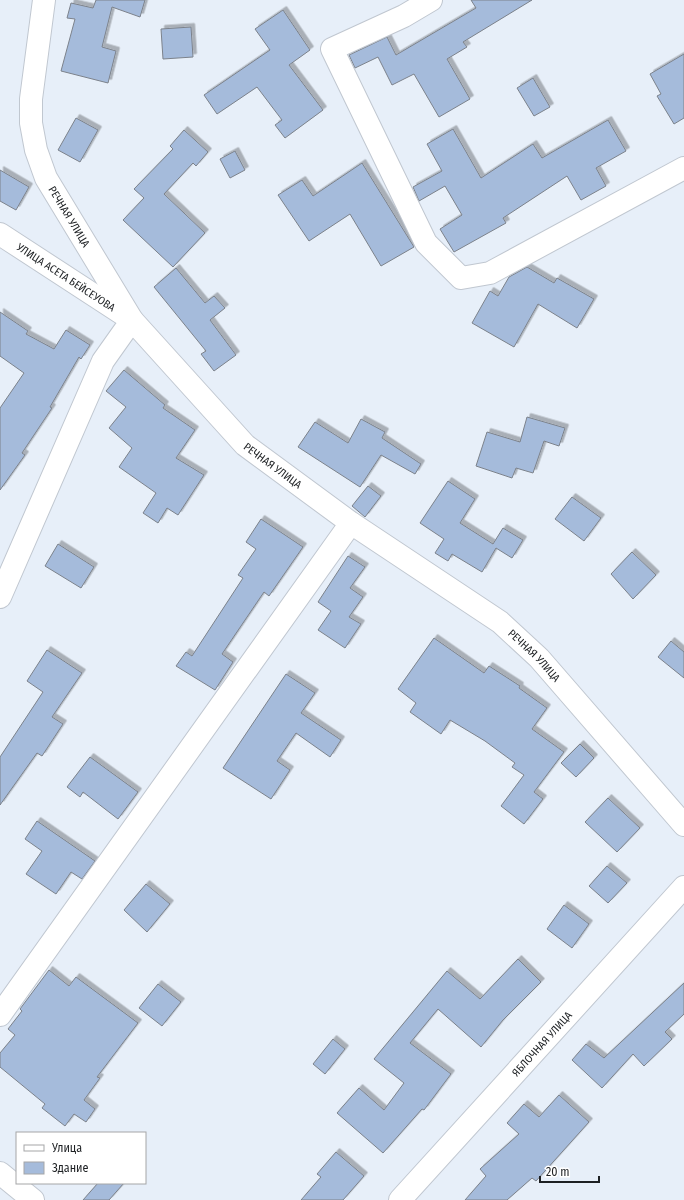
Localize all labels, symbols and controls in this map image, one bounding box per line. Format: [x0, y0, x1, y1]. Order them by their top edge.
street label: РЕЧНАЯ УЛИЦА [46, 184, 93, 249]
street label: УЛИЦА АСЕТА БЕЙСЕУОВА [14, 240, 118, 314]
street label: РЕЧНАЯ УЛИЦА [241, 440, 304, 491]
street label: РЕЧНАЯ УЛИЦА [506, 626, 563, 685]
street label: ЯБЛОЧНАЯ УЛИЦА [509, 1009, 575, 1079]
legend [16, 1132, 146, 1184]
text: Улица [51, 1141, 82, 1155]
scale bar [540, 1158, 599, 1184]
text: Здание [52, 1161, 88, 1175]
text: 20 m [546, 1165, 570, 1179]

